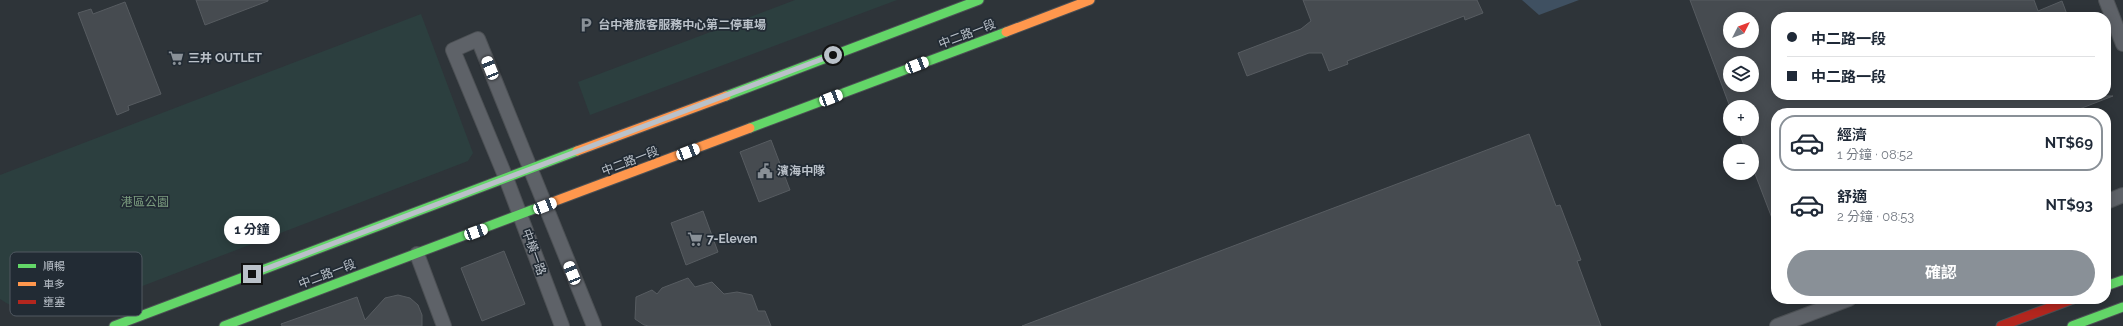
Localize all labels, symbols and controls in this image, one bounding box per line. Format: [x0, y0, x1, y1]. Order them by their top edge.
north arrow [1723, 12, 1759, 48]
map controls [1723, 12, 1759, 180]
parking icon: 台中港旅客服務中心第二停車場 [577, 16, 595, 34]
street label: 中二路一段 [936, 17, 998, 51]
place label: 台中港旅客服務中心第二停車場 [598, 18, 766, 32]
text: 中二路一段 [1811, 30, 1886, 48]
route start [824, 46, 842, 64]
supermarket icon: 三井 OUTLET [167, 49, 185, 67]
place label: 三井 OUTLET [188, 51, 263, 65]
car [480, 55, 500, 81]
car [904, 55, 930, 75]
button: layers [1723, 56, 1759, 92]
text: 中二路一段 [1811, 68, 1886, 86]
car [818, 88, 844, 108]
button: + [1723, 100, 1759, 136]
icon: car [1789, 125, 1825, 161]
text: 經濟 [1837, 126, 1867, 144]
text: NT$69 [2045, 134, 2093, 152]
car [675, 142, 701, 162]
street label: 中二路一段 [599, 144, 661, 178]
button: − [1723, 144, 1759, 180]
text: 1 分鐘 · 08:52 [1837, 147, 1913, 162]
public building icon: 濱海中隊 [756, 162, 774, 180]
place label: 濱海中隊 [777, 164, 825, 178]
icon: car [1789, 187, 1825, 223]
text: 舒適 [1837, 188, 1867, 206]
park label: 港區公園 [121, 195, 169, 209]
car [532, 196, 558, 216]
text: NT$93 [2046, 196, 2093, 214]
text: 2 分鐘 · 08:53 [1837, 209, 1914, 224]
callout: 1 分鐘 [224, 216, 280, 244]
text: 1 分鐘 [234, 222, 270, 237]
car [463, 222, 489, 242]
street label: 中橫一路 [519, 227, 549, 277]
supermarket icon: 7-Eleven [686, 230, 704, 248]
place label: 7-Eleven [707, 232, 757, 246]
button: 確認 [1787, 250, 2095, 296]
legend [10, 252, 142, 316]
street label: 中二路一段 [296, 257, 358, 291]
text: 順暢 [43, 260, 65, 273]
car [562, 260, 582, 286]
route end [243, 265, 261, 283]
text: 車多 [43, 278, 65, 291]
text: 壅塞 [43, 296, 65, 309]

